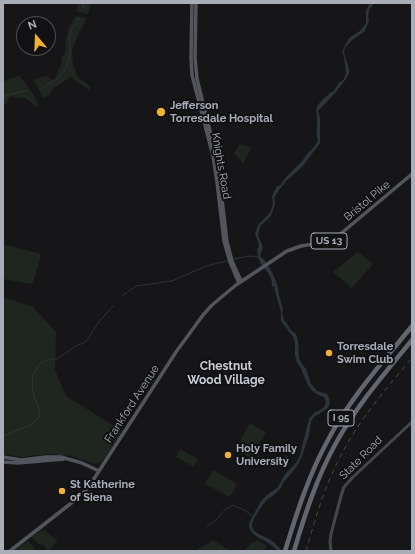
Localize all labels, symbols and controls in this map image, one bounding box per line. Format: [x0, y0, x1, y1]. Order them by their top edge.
north arrow [16, 16, 56, 56]
text: N [26, 18, 38, 33]
place label: Jefferson Torresdale Hospital [170, 99, 273, 125]
marker: Jefferson Torresdale Hospital [155, 106, 167, 118]
street label: Knights Road [209, 132, 233, 200]
street label: Bristol Pike [341, 178, 393, 224]
road number: US 13 [311, 233, 347, 249]
place label: Torresdale Swim Club [337, 340, 393, 366]
marker: Torresdale Swim Club [324, 348, 334, 358]
district label: Chestnut Wood Village [187, 359, 265, 387]
street label: Frankford Avenue [102, 363, 162, 445]
road number: I 95 [328, 410, 354, 426]
street label: State Road [337, 434, 385, 482]
place label: Holy Family University [236, 442, 297, 468]
marker: Holy Family University [223, 450, 233, 460]
place label: St Katherine of Siena [70, 478, 135, 504]
marker: St Katherine of Siena [57, 486, 67, 496]

